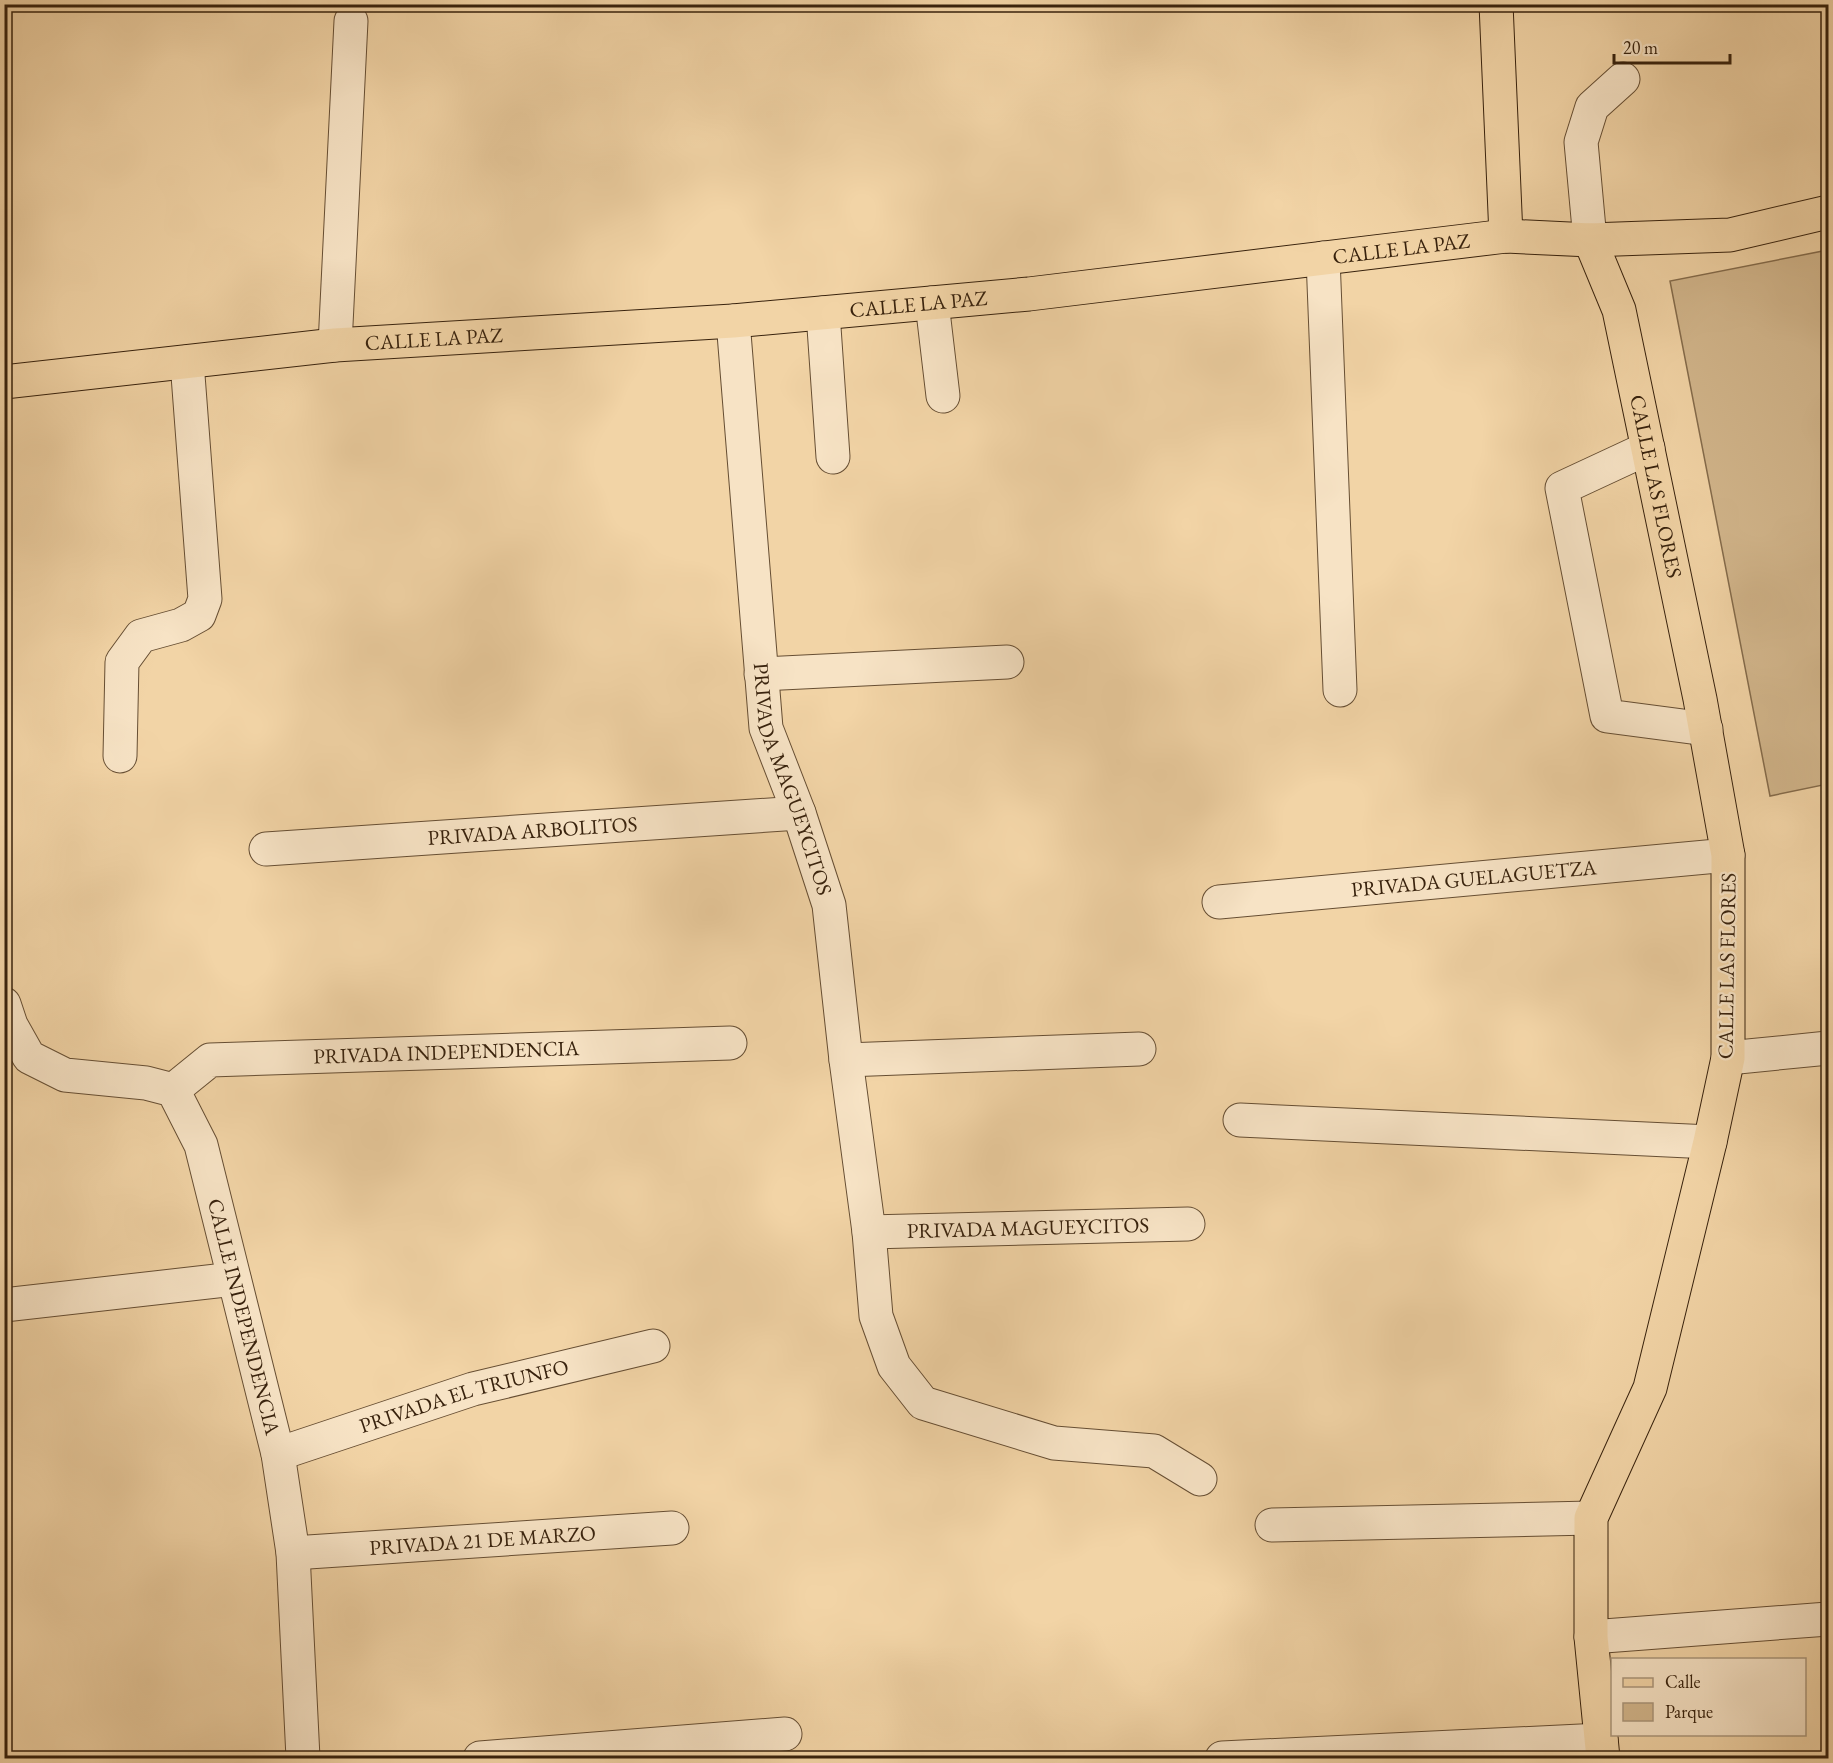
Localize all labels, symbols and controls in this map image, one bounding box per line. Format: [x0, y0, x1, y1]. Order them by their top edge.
scale bar [1614, 27, 1730, 65]
text: 20 m [1623, 36, 1658, 59]
street label: CALLE LA PAZ [1331, 226, 1472, 270]
street label: CALLE LA PAZ [848, 284, 989, 323]
street label: CALLE LA PAZ [364, 321, 504, 356]
street label: CALLE LAS FLORES [1624, 392, 1688, 580]
street label: PRIVADA MAGUEYCITOS [748, 662, 839, 898]
street label: PRIVADA ARBOLITOS [427, 810, 638, 851]
street label: PRIVADA GUELAGUETZA [1350, 853, 1598, 903]
street label: CALLE LAS FLORES [1711, 873, 1742, 1059]
street label: PRIVADA INDEPENDENCIA [313, 1034, 580, 1070]
street label: CALLE INDEPENDENCIA [202, 1196, 287, 1438]
street label: PRIVADA MAGUEYCITOS [906, 1211, 1149, 1244]
street label: PRIVADA EL TRIUNFO [356, 1353, 571, 1439]
street label: PRIVADA 21 DE MARZO [368, 1519, 597, 1561]
legend [1611, 1658, 1806, 1736]
text: Calle [1665, 1670, 1701, 1693]
text: Parque [1665, 1700, 1713, 1723]

